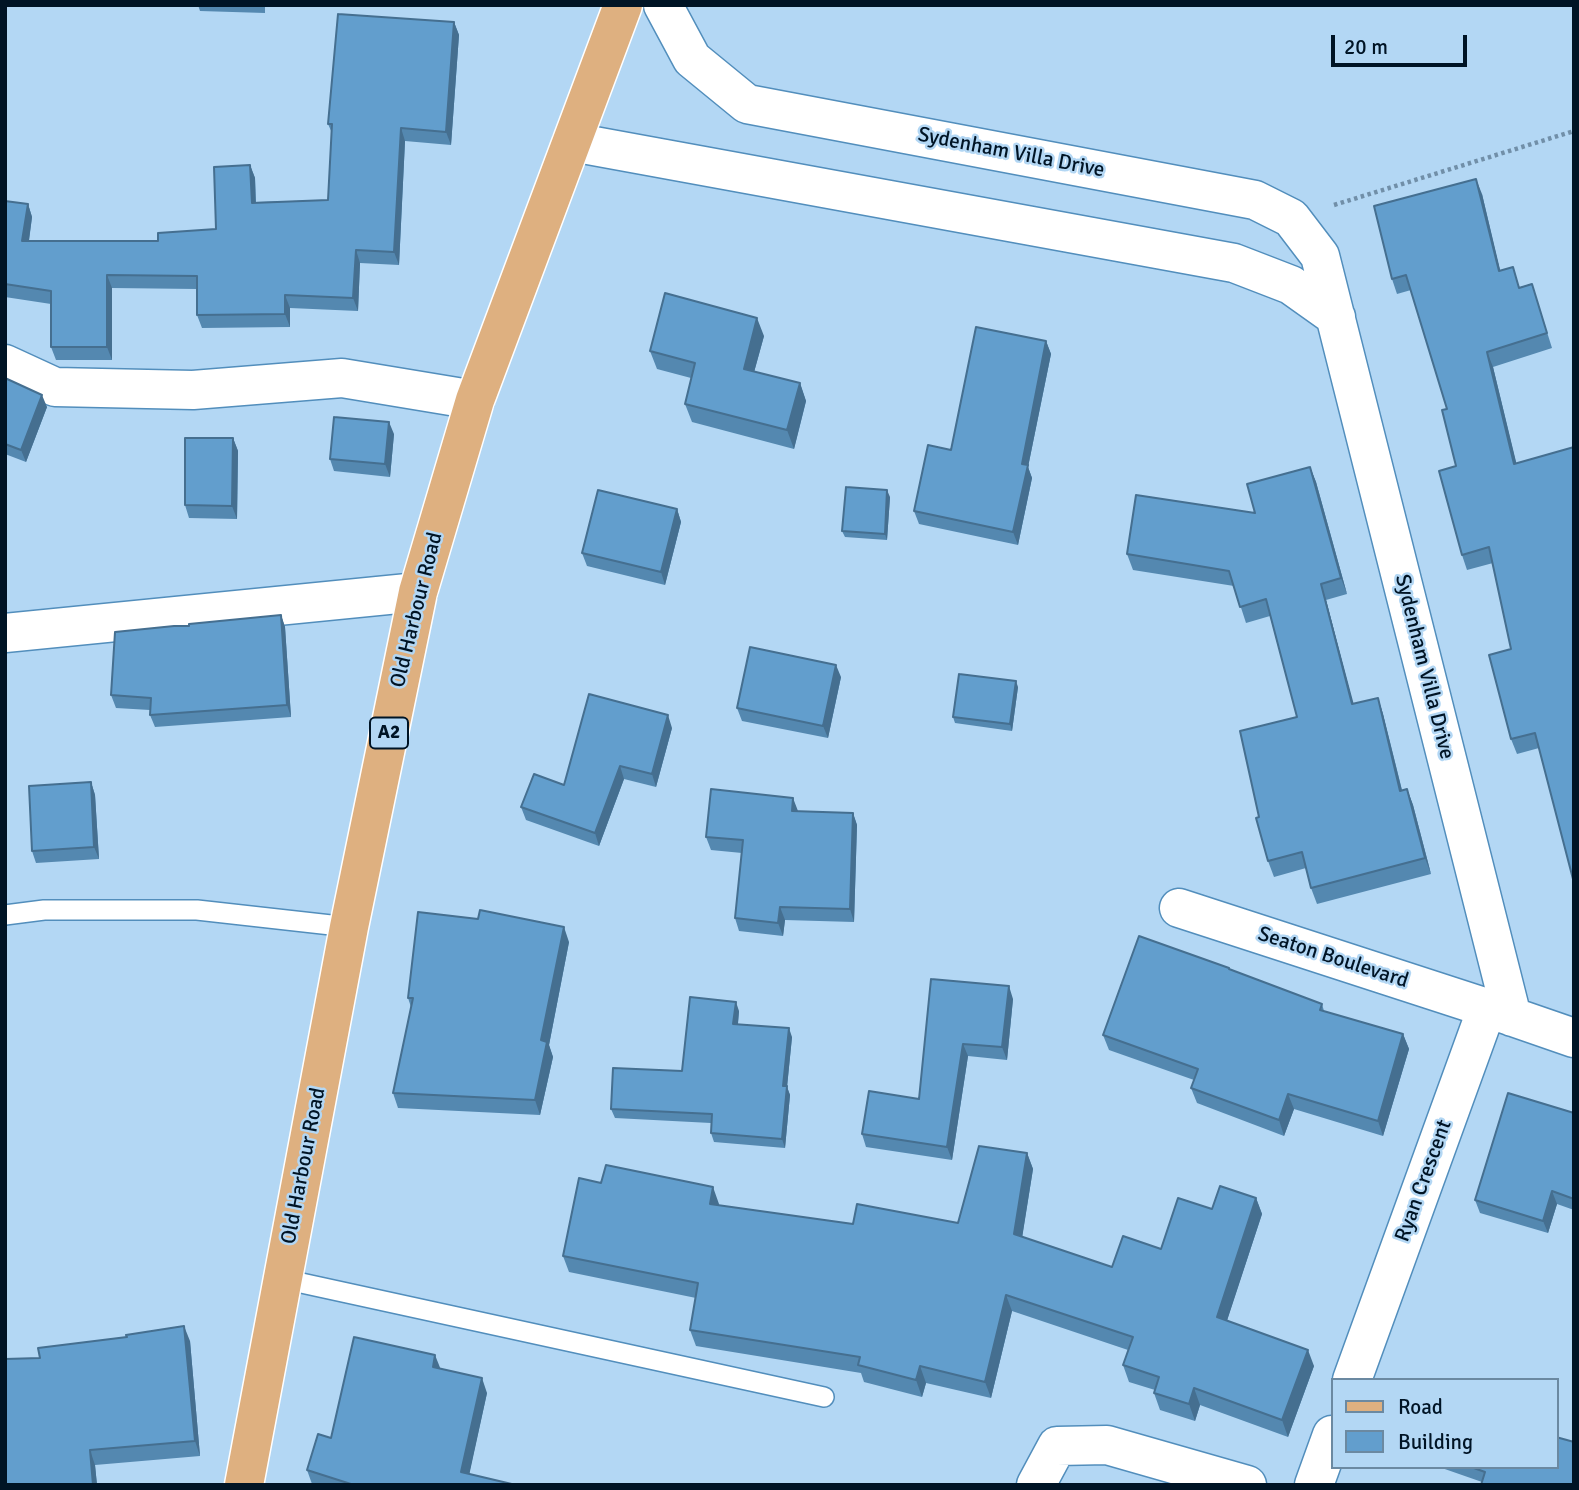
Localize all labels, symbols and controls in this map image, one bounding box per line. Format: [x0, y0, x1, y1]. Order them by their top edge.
scale bar [1334, 21, 1470, 65]
text: 20 m [1344, 34, 1388, 60]
street label: Sydenham Villa Drive [916, 123, 1106, 183]
street label: Old Harbour Road [386, 530, 448, 690]
street label: Sydenham Villa Drive [1389, 572, 1459, 762]
road number: A2 [370, 718, 408, 748]
street label: Seaton Boulevard [1254, 922, 1412, 994]
street label: Old Harbour Road [276, 1086, 332, 1246]
street label: Ryan Crescent [1390, 1117, 1458, 1245]
legend [1330, 1378, 1558, 1469]
text: Road [1398, 1394, 1443, 1420]
text: Building [1398, 1429, 1473, 1455]

